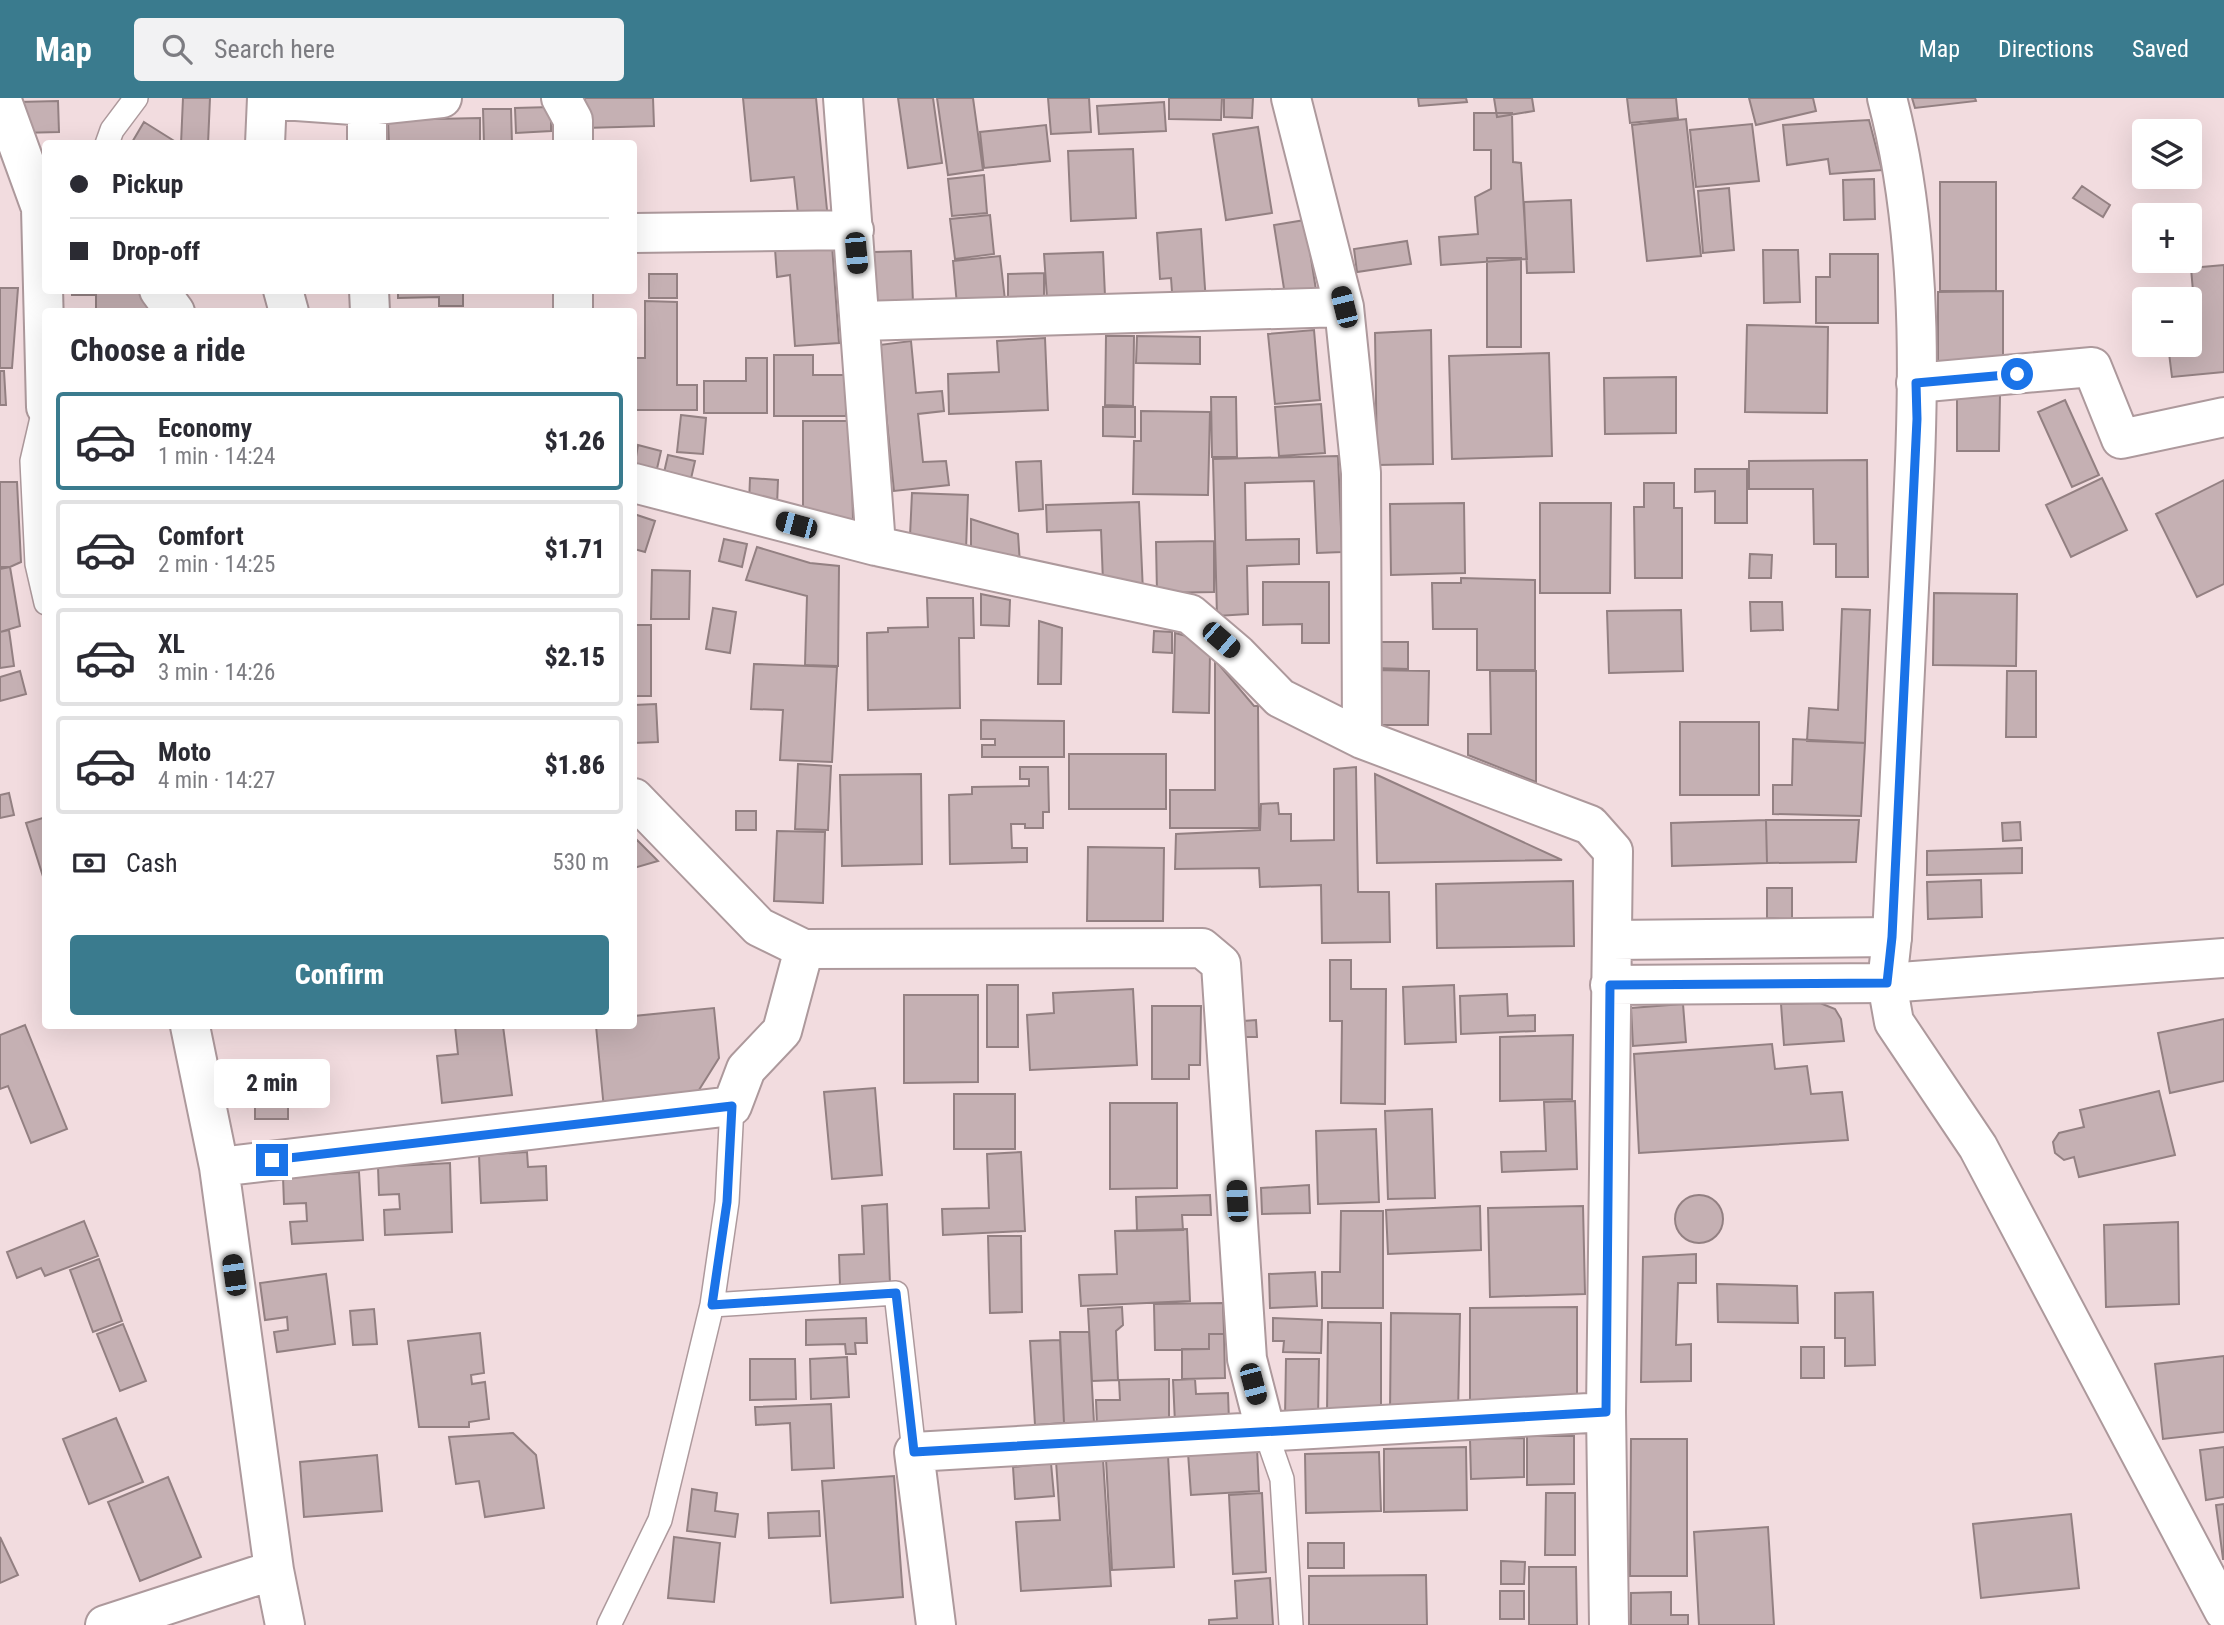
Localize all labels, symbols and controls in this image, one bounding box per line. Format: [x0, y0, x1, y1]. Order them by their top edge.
search box [134, 18, 624, 81]
text: Map [35, 30, 92, 69]
icon: search [158, 30, 196, 68]
text: Search here [214, 34, 335, 64]
text: Map [1919, 35, 1960, 63]
text: Directions [1998, 35, 2094, 63]
text: Saved [2132, 35, 2189, 63]
map controls [2132, 119, 2202, 357]
button: layers [2132, 119, 2202, 189]
text: Pickup [112, 169, 183, 199]
button: + [2132, 203, 2202, 273]
car [844, 231, 869, 275]
text: Drop-off [112, 236, 200, 266]
car [1329, 284, 1360, 330]
button: − [2132, 287, 2202, 357]
text: Choose a ride [70, 331, 245, 369]
route start [2001, 358, 2033, 390]
icon: car [74, 410, 137, 473]
text: Economy [158, 413, 252, 443]
text: $1.26 [544, 426, 605, 456]
text: 1 min · 14:24 [158, 443, 275, 470]
car [773, 509, 820, 541]
icon: car [74, 518, 137, 581]
text: Comfort [158, 521, 244, 551]
text: $1.71 [544, 534, 605, 564]
text: 2 min · 14:25 [158, 551, 275, 578]
car [1199, 618, 1244, 662]
icon: car [74, 626, 137, 689]
text: XL [158, 629, 185, 659]
text: $2.15 [544, 642, 605, 672]
text: 3 min · 14:26 [158, 659, 275, 686]
icon: car [74, 734, 137, 797]
text: Moto [158, 737, 211, 767]
text: $1.86 [544, 750, 605, 780]
text: 4 min · 14:27 [158, 767, 275, 794]
icon: cash [70, 844, 108, 882]
text: Cash [126, 848, 178, 878]
text: 530 m [552, 849, 609, 876]
button: Confirm [70, 935, 609, 1015]
callout: 2 min [214, 1058, 330, 1108]
text: 2 min [246, 1070, 298, 1097]
route end [256, 1144, 288, 1176]
car [1226, 1179, 1249, 1223]
car [221, 1253, 248, 1297]
car [1238, 1361, 1269, 1407]

